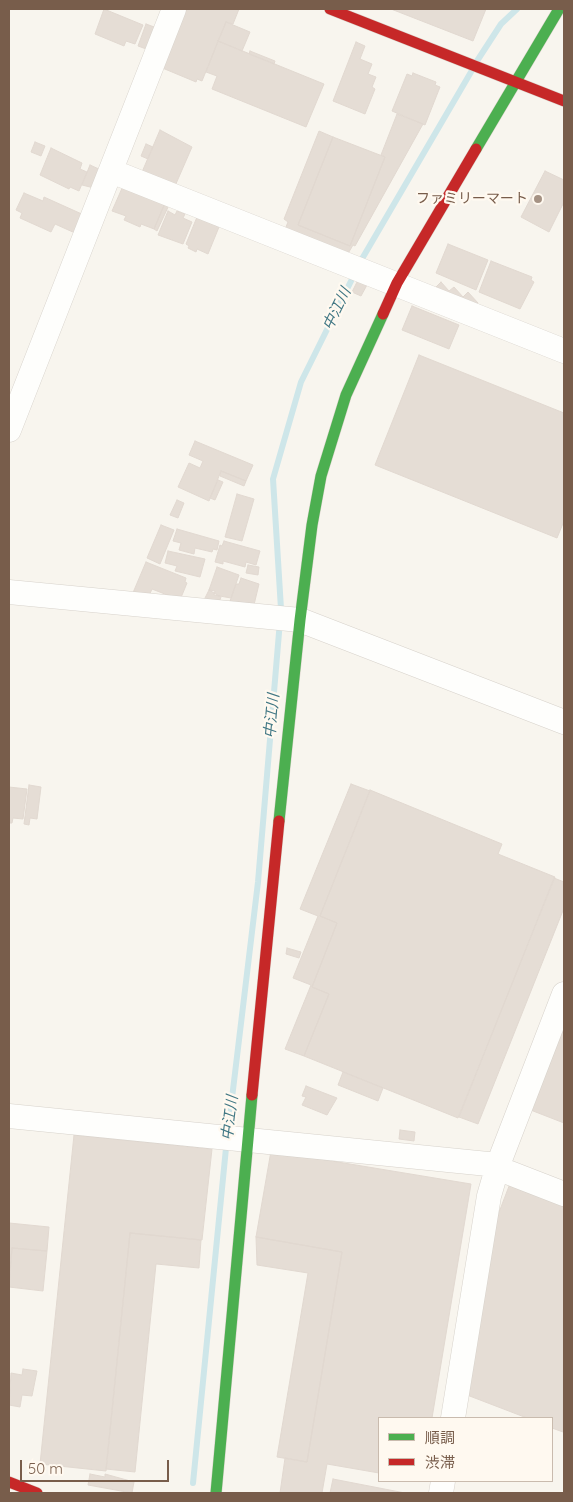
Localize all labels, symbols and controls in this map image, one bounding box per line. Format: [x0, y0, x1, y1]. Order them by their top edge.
place label: ファミリーマート [416, 191, 528, 207]
marker: ファミリーマート [532, 193, 544, 205]
water label: 中江川 [319, 285, 355, 333]
water label: 中江川 [261, 693, 283, 739]
water label: 中江川 [218, 1095, 242, 1141]
legend [378, 1417, 553, 1482]
text: 順調 [425, 1428, 455, 1447]
scale bar [22, 1450, 171, 1482]
text: 渋滞 [425, 1453, 455, 1472]
text: 50 m [28, 1459, 63, 1478]

